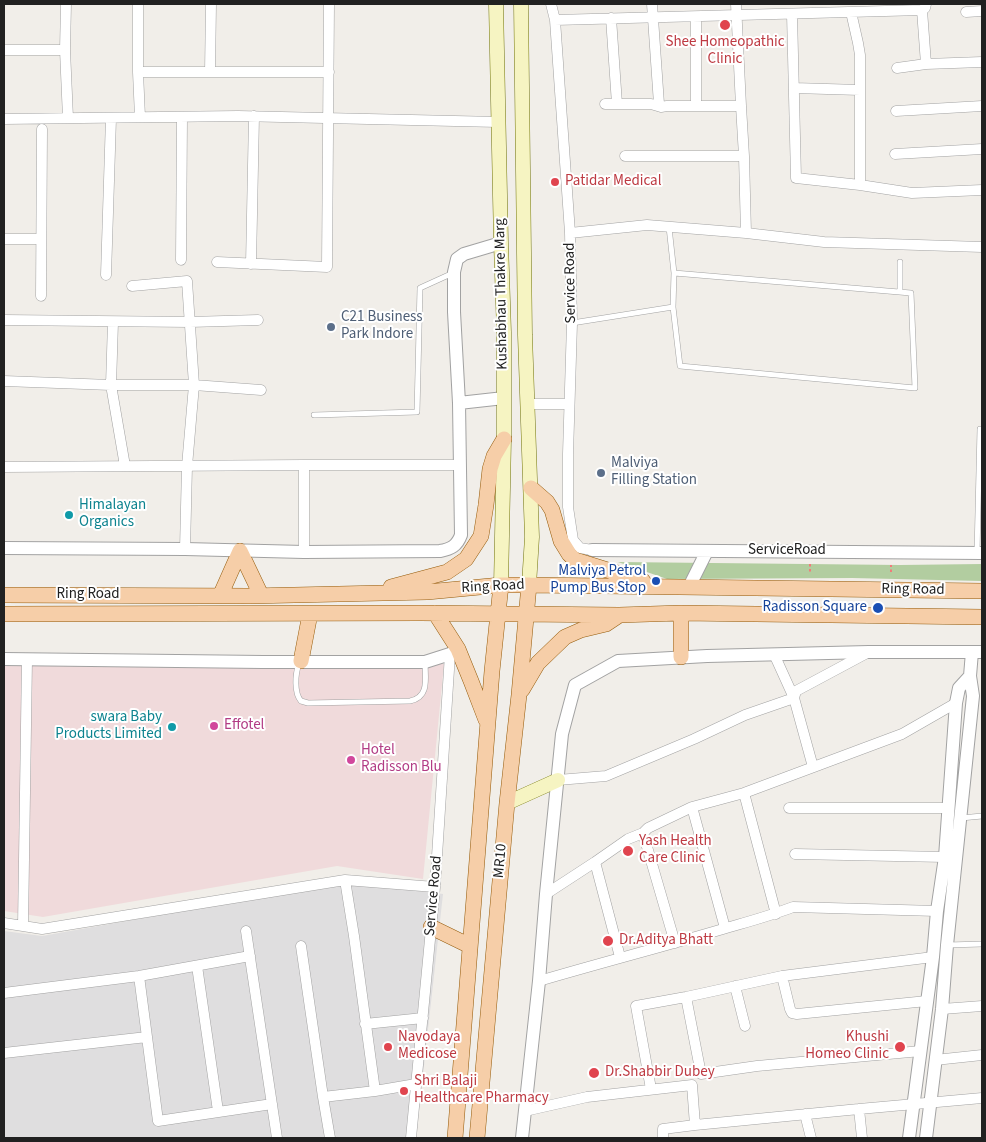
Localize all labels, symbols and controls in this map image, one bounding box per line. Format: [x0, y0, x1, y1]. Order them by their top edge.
marker: Shee Homeopathic Clinic [718, 18, 732, 32]
place label: Shee Homeopathic Clinic [665, 34, 785, 69]
place label: Patidar Medical [565, 173, 661, 191]
marker: Patidar Medical [549, 176, 561, 188]
street label: Kushabhau Thakre Marg [492, 218, 512, 370]
street label: Service Road [561, 242, 581, 324]
place label: C21 Business Park Indore [341, 309, 423, 344]
marker: C21 Business Park Indore [325, 321, 337, 333]
place label: Malviya Filling Station [611, 455, 697, 490]
marker: Malviya Filling Station [595, 467, 607, 479]
place label: Himalayan Organics [79, 497, 146, 532]
marker: Himalayan Organics [63, 509, 75, 521]
street label: ServiceRoad [748, 542, 826, 560]
place label: Malviya Petrol Pump Bus Stop [550, 563, 646, 598]
marker: Malviya Petrol Pump Bus Stop [650, 575, 662, 587]
street label: Ring Road [461, 576, 525, 598]
street label: Ring Road [881, 580, 945, 600]
street label: Ring Road [56, 586, 120, 604]
place label: Radisson Square [762, 599, 867, 617]
marker: Radisson Square [871, 601, 885, 615]
place label: swara Baby Products Limited [55, 709, 162, 744]
place label: Effotel [224, 717, 264, 735]
marker: Effotel [208, 720, 220, 732]
marker: swara Baby Products Limited [166, 721, 178, 733]
place label: Hotel Radisson Blu [361, 742, 442, 777]
marker: Hotel Radisson Blu [345, 754, 357, 766]
place label: Yash Health Care Clinic [639, 833, 712, 868]
street label: MR10 [491, 843, 511, 879]
marker: Yash Health Care Clinic [621, 844, 635, 858]
street label: Service Road [422, 855, 446, 937]
place label: Dr.Aditya Bhatt [619, 932, 713, 950]
marker: Dr.Aditya Bhatt [601, 934, 615, 948]
place label: Navodaya Medicose [398, 1029, 460, 1064]
place label: Khushi Homeo Clinic [805, 1029, 889, 1064]
marker: Khushi Homeo Clinic [893, 1040, 907, 1054]
marker: Navodaya Medicose [382, 1041, 394, 1053]
place label: Dr.Shabbir Dubey [605, 1064, 715, 1082]
marker: Dr.Shabbir Dubey [587, 1066, 601, 1080]
place label: Shri Balaji Healthcare Pharmacy [414, 1073, 549, 1108]
marker: Shri Balaji Healthcare Pharmacy [398, 1085, 410, 1097]

